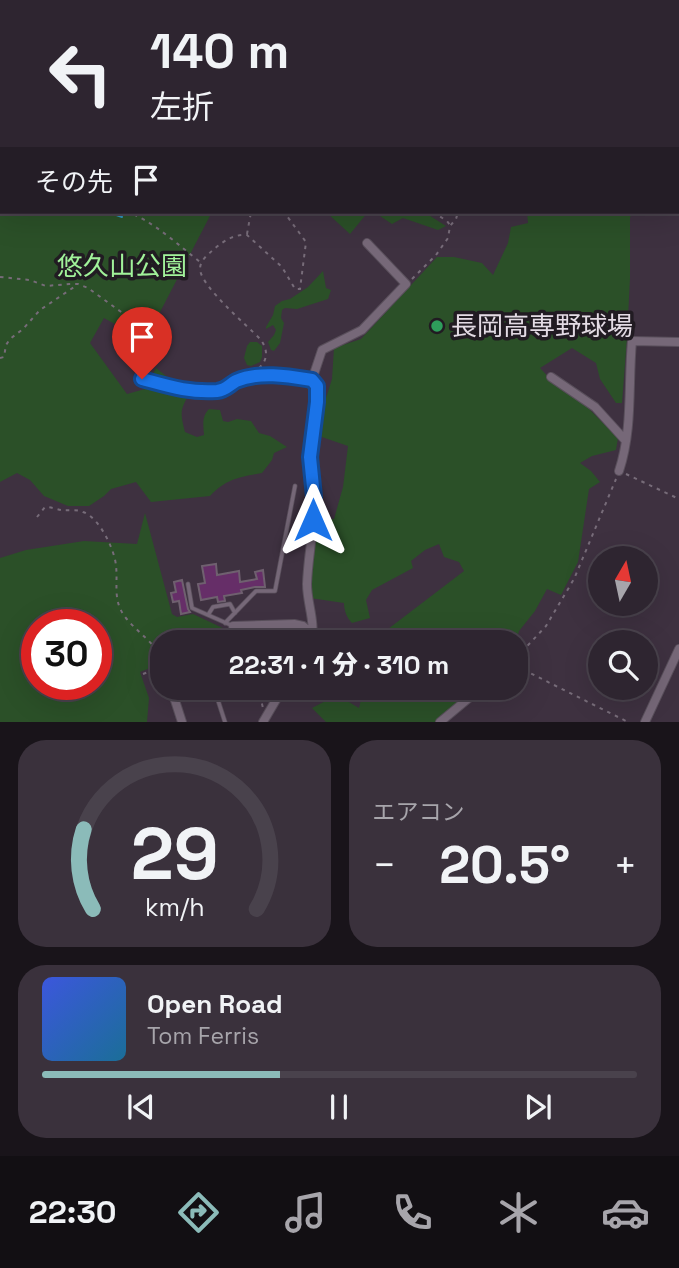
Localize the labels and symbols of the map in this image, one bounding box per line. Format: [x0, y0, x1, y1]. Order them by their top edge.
park label: 悠久山公園 [57, 249, 187, 283]
pin [112, 307, 172, 379]
place label: 長岡高専野球場 [451, 309, 633, 343]
marker: 長岡高専野球場 [429, 318, 445, 334]
position arrow [276, 483, 350, 557]
north arrow [588, 546, 658, 616]
speed limit sign: 30 [21, 609, 112, 700]

